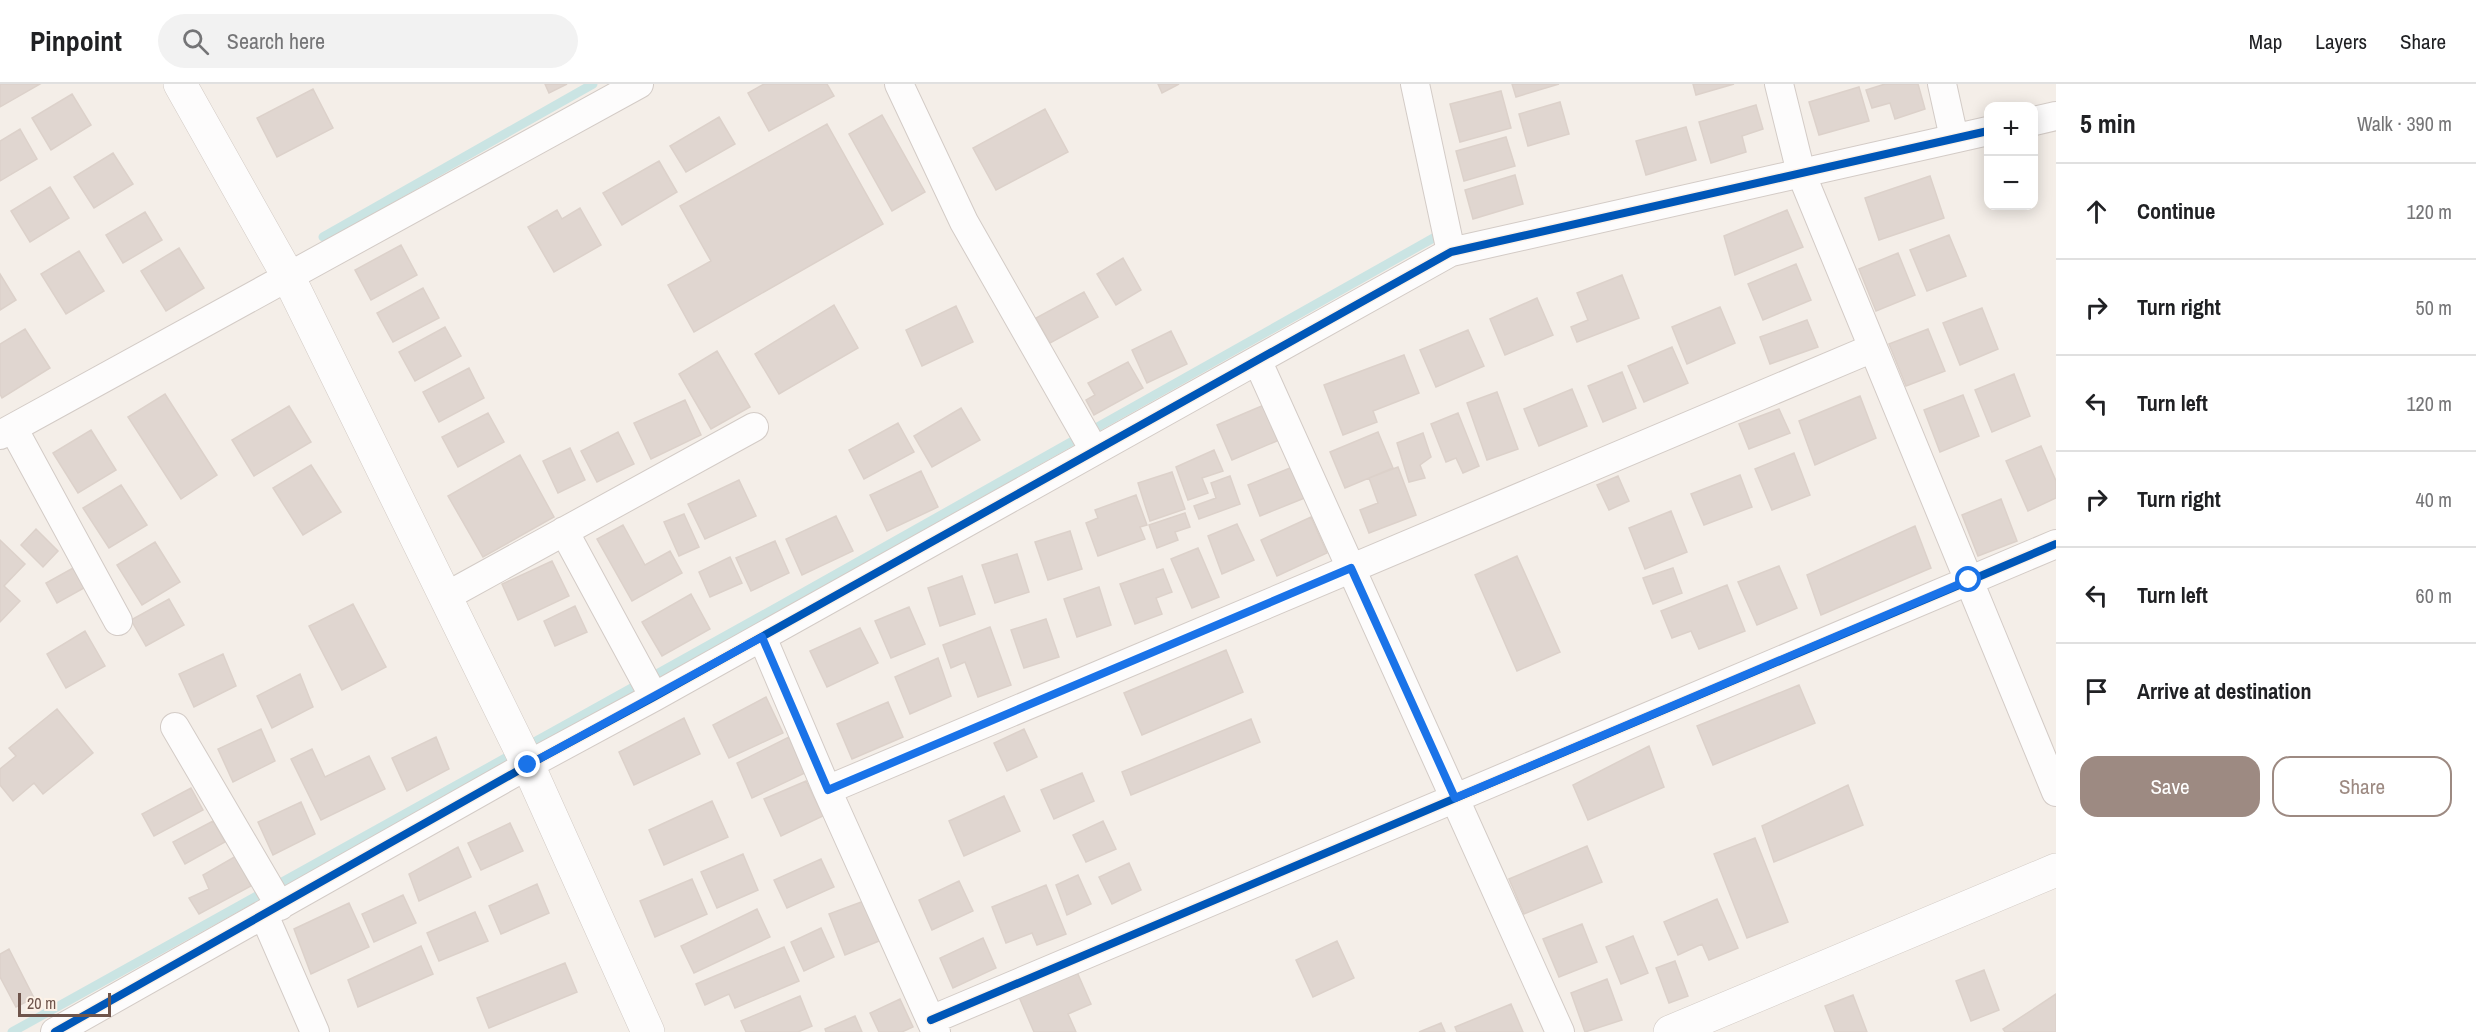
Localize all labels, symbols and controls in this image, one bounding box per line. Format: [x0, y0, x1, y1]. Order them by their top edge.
search box [158, 14, 578, 68]
text: Pinpoint [30, 22, 122, 60]
icon: search [179, 25, 212, 58]
text: Search here [227, 26, 325, 56]
text: Map [2249, 27, 2282, 56]
text: Layers [2315, 27, 2367, 56]
text: Share [2400, 27, 2446, 56]
map controls [1984, 102, 2038, 210]
button: + [1984, 102, 2038, 156]
text: 5 min [2080, 106, 2136, 141]
text: Walk · 390 m [2357, 110, 2452, 137]
button: − [1984, 156, 2038, 210]
icon: ahead [2080, 195, 2113, 228]
text: Continue [2137, 196, 2215, 226]
text: 120 m [2406, 198, 2452, 225]
icon: right [2080, 291, 2113, 324]
text: Turn right [2137, 292, 2221, 322]
text: 50 m [2416, 294, 2452, 321]
icon: left [2080, 387, 2113, 420]
text: Turn left [2137, 388, 2208, 418]
text: 120 m [2406, 390, 2452, 417]
icon: right [2080, 483, 2113, 516]
text: Turn right [2137, 484, 2221, 514]
text: 40 m [2416, 486, 2452, 513]
route start [1955, 566, 1981, 592]
icon: left [2080, 579, 2113, 612]
text: Turn left [2137, 580, 2208, 610]
text: 60 m [2416, 582, 2452, 609]
icon: arrive [2080, 675, 2113, 708]
text: Arrive at destination [2137, 676, 2311, 706]
route end [514, 751, 540, 777]
button: Save [2080, 756, 2260, 817]
button: Share [2272, 756, 2452, 817]
scale bar [18, 990, 111, 1018]
text: 20 m [27, 992, 56, 1014]

